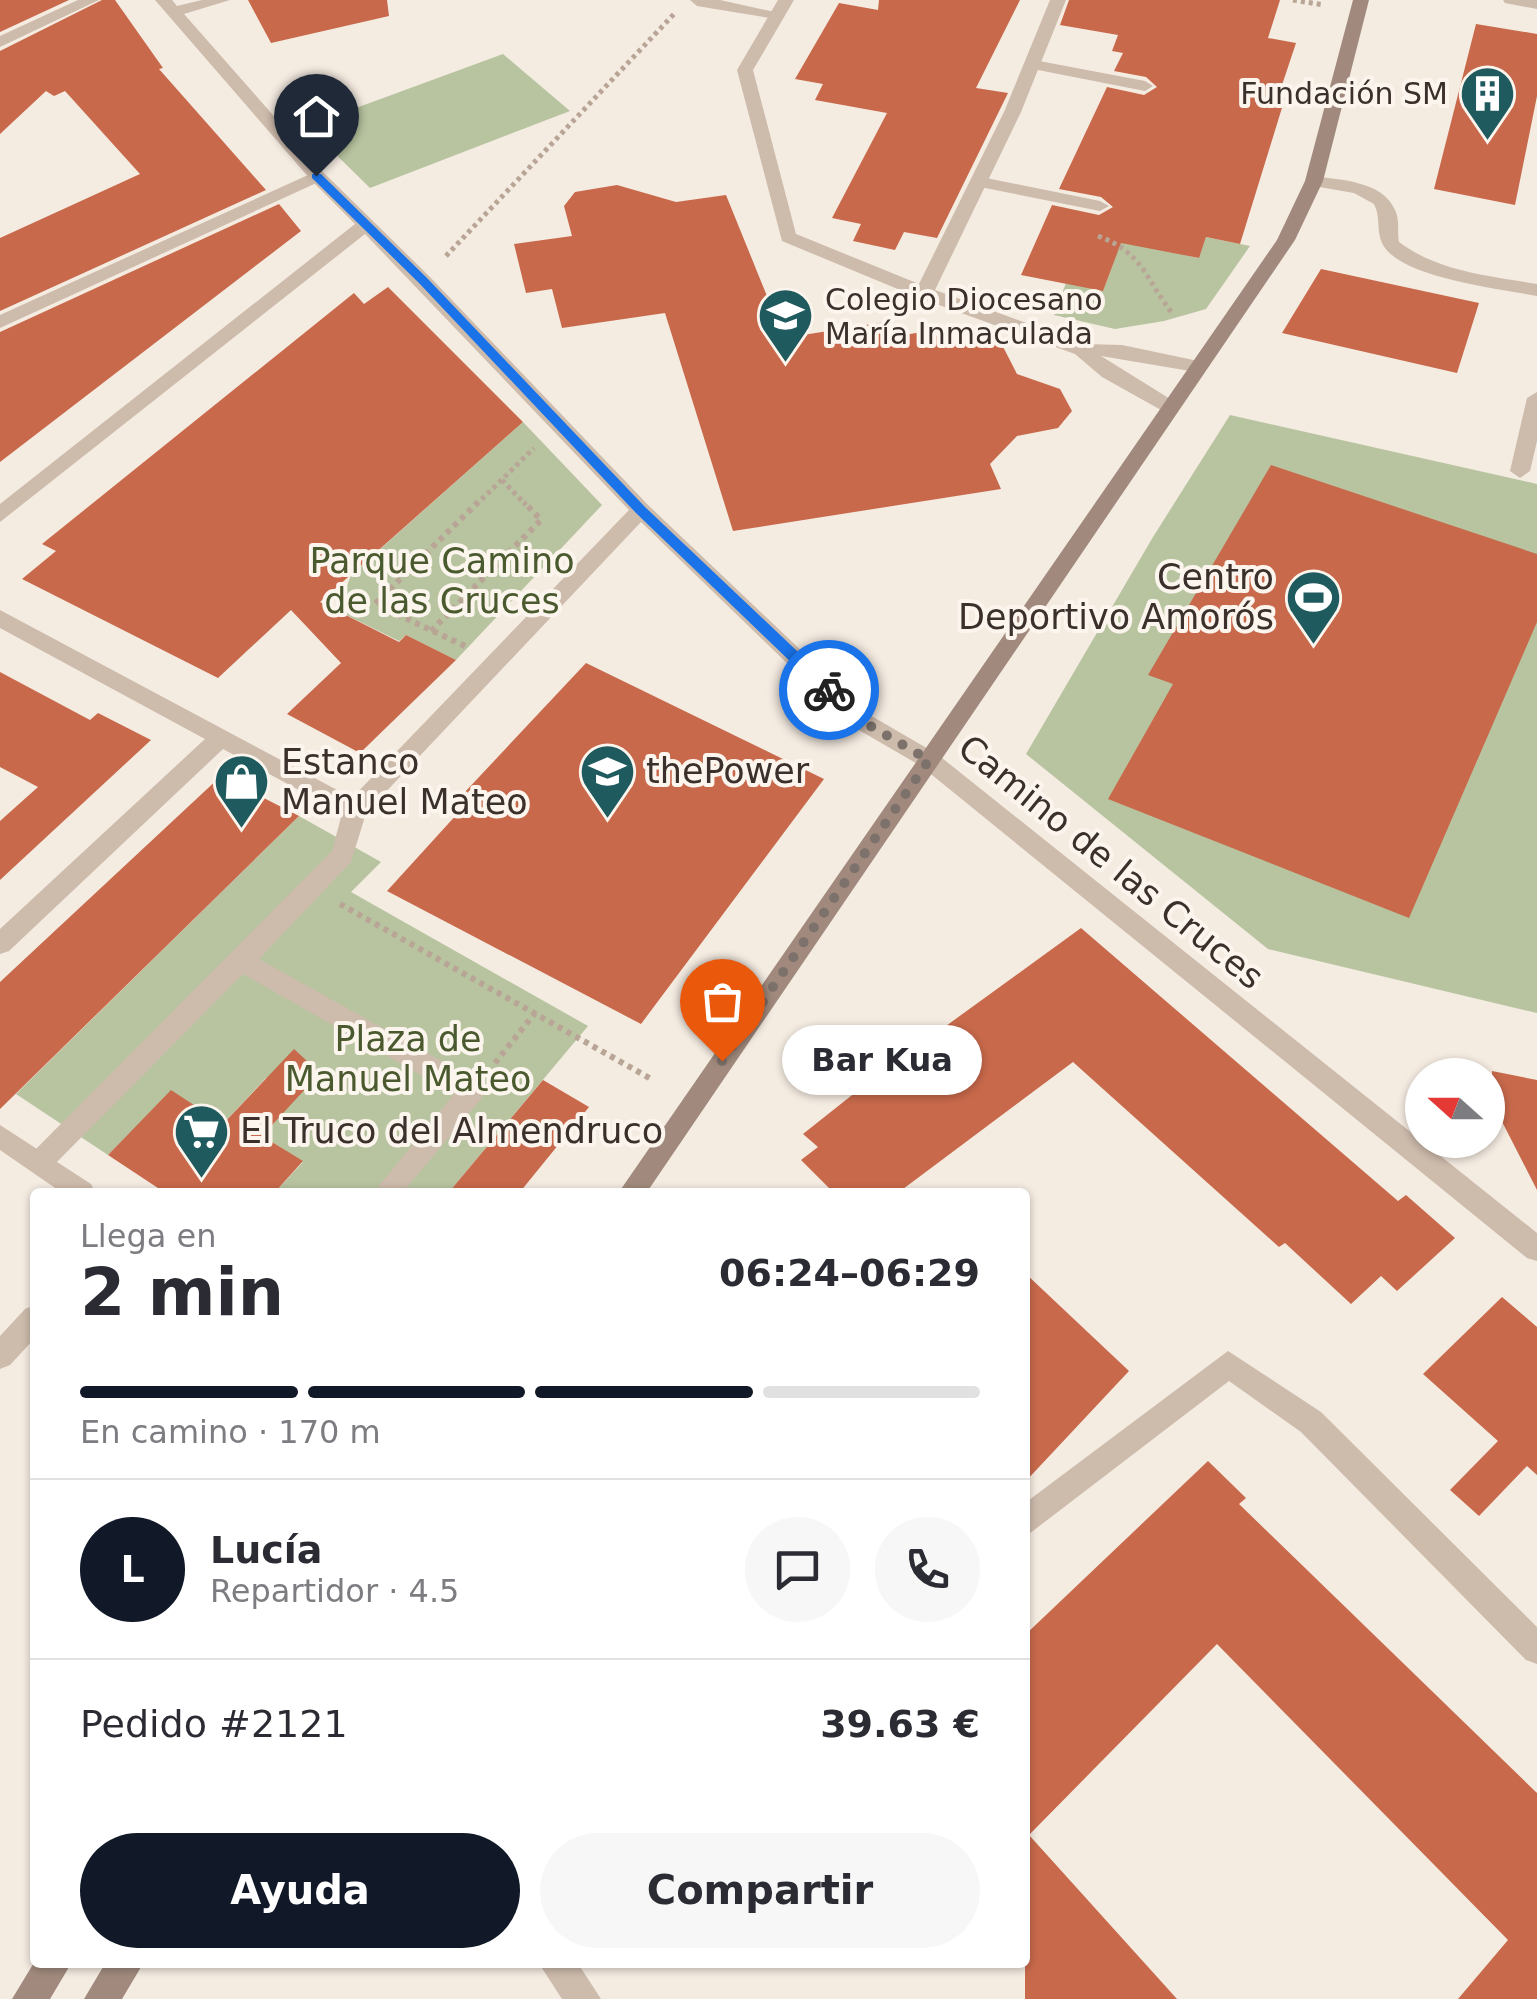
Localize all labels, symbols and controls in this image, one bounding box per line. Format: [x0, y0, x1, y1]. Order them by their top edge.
building icon: Fundación SM [1457, 63, 1517, 142]
pin [274, 74, 359, 177]
place label: Fundación SM [1240, 76, 1448, 111]
icon: home [289, 89, 344, 144]
place label: Colegio Diocesano María Inmaculada [825, 282, 1103, 351]
school or university icon: Colegio Diocesano María Inmaculada [756, 286, 816, 365]
park label: Parque Camino de las Cruces [309, 541, 575, 621]
place label: Centro Deportivo Amorós [958, 557, 1274, 637]
sports icon: Centro Deportivo Amorós [1283, 567, 1343, 646]
courier [779, 640, 879, 740]
icon: bike [802, 663, 857, 718]
street label: Camino de las Cruces [951, 727, 1271, 997]
school or university icon: thePower [577, 741, 637, 820]
place label: Estanco Manuel Mateo [281, 742, 528, 822]
place label: thePower [646, 751, 810, 791]
shop icon: Estanco Manuel Mateo [212, 752, 272, 831]
pin [680, 959, 765, 1062]
icon: bag [695, 974, 750, 1029]
park label: Plaza de Manuel Mateo [285, 1019, 531, 1099]
callout: Bar Kua [782, 1026, 982, 1096]
text: Bar Kua [811, 1041, 953, 1079]
north arrow [1405, 1058, 1505, 1158]
map controls [1405, 1058, 1505, 1158]
supermarket icon: El Truco del Almendruco [171, 1101, 231, 1180]
place label: El Truco del Almendruco [240, 1111, 663, 1151]
text: Llega en [80, 1217, 216, 1255]
text: 06:24–06:29 [719, 1251, 980, 1295]
text: 2 min [80, 1255, 284, 1330]
text: En camino · 170 m [80, 1413, 381, 1451]
button: chat [745, 1517, 850, 1622]
button: phone [875, 1517, 980, 1622]
text: Lucía [210, 1528, 322, 1572]
text: L [120, 1547, 145, 1591]
text: Repartidor · 4.5 [210, 1572, 459, 1610]
text: Pedido #2121 [80, 1702, 348, 1746]
text: 39.63 € [820, 1702, 980, 1746]
button: Ayuda [80, 1833, 520, 1948]
button: Compartir [540, 1833, 980, 1948]

